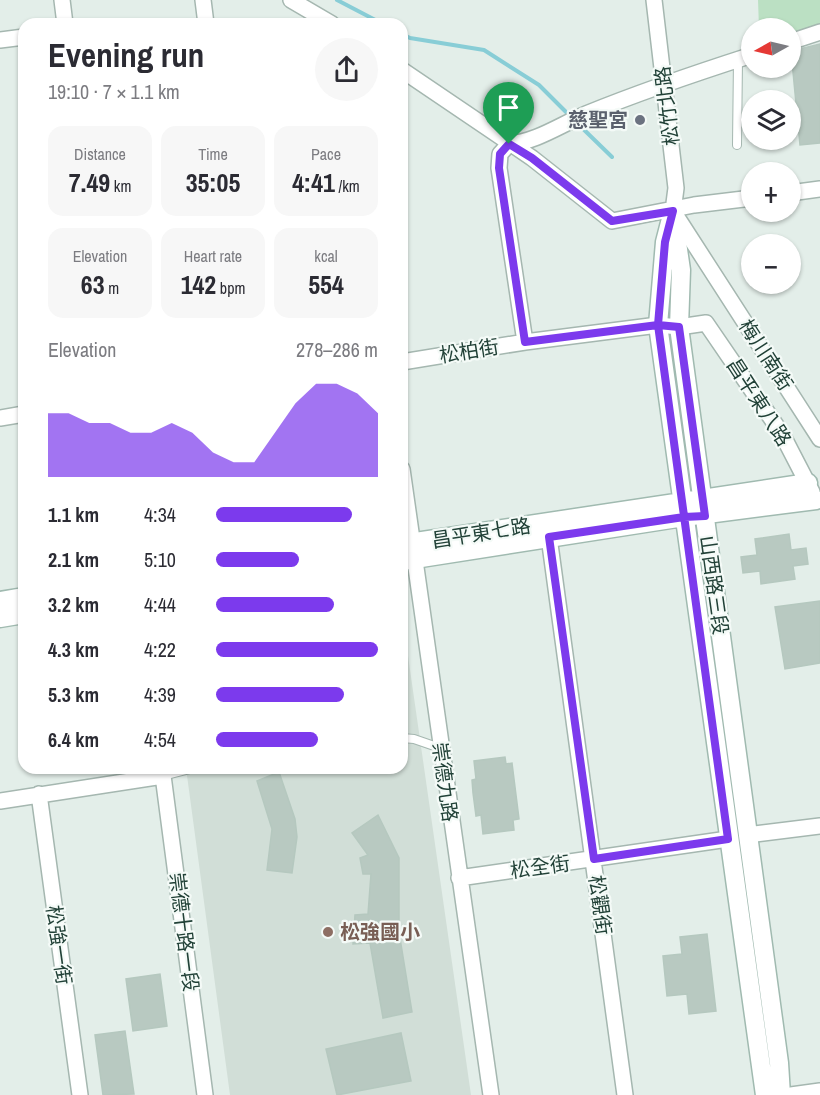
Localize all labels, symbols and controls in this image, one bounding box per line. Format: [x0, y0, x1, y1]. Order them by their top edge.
north arrow [741, 18, 801, 78]
map controls [741, 18, 801, 294]
text: Evening run [48, 33, 204, 77]
button: share [315, 38, 378, 101]
street label: 松竹北路 [648, 65, 685, 147]
text: 19:10 · 7 × 1.1 km [48, 78, 180, 105]
pin [483, 82, 534, 144]
button: layers [741, 90, 801, 150]
icon: arrive [492, 91, 525, 124]
place label: 慈聖宮 [568, 106, 628, 133]
marker: 慈聖宮 [633, 113, 647, 127]
text: Distance [74, 143, 126, 165]
text: Time [198, 143, 228, 165]
text: Pace [311, 143, 341, 165]
button: + [741, 162, 801, 222]
text: 7.49 [69, 165, 110, 200]
text: 35:05 [186, 165, 240, 200]
text: 4:41 [292, 165, 335, 200]
text: km [110, 175, 131, 197]
text: /km [335, 175, 360, 197]
button: − [741, 234, 801, 294]
text: Elevation [73, 245, 127, 267]
text: Heart rate [184, 245, 242, 267]
text: kcal [314, 245, 338, 267]
text: 63 [81, 267, 105, 302]
text: 142 [181, 267, 216, 302]
text: 554 [308, 267, 344, 302]
text: m [105, 277, 119, 299]
text: bpm [216, 277, 245, 299]
street label: 梅川南街 [733, 314, 800, 396]
street label: 松柏街 [437, 332, 501, 369]
text: Elevation [48, 336, 116, 363]
text: 278–286 m [296, 336, 378, 363]
street label: 昌平東八路 [721, 352, 798, 451]
text: 1.1 km [48, 501, 99, 528]
text: 4:34 [144, 501, 176, 528]
street label: 昌平東七路 [429, 511, 532, 554]
street label: 山西路三段 [694, 534, 735, 636]
text: 2.1 km [48, 546, 99, 573]
text: 5:10 [144, 546, 176, 573]
text: 3.2 km [48, 591, 99, 618]
text: 4:44 [144, 591, 176, 618]
text: 4.3 km [48, 636, 99, 663]
text: 4:22 [144, 636, 176, 663]
text: 5.3 km [48, 681, 99, 708]
text: 4:39 [144, 681, 176, 708]
text: 6.4 km [48, 726, 99, 753]
text: 4:54 [144, 726, 176, 753]
street label: 崇德九路 [427, 740, 464, 823]
street label: 松全街 [508, 849, 572, 884]
street label: 崇德十路一段 [164, 871, 205, 993]
street label: 松觀街 [583, 873, 618, 937]
street label: 松強一街 [41, 903, 78, 986]
place label: 松強國小 [340, 918, 420, 945]
marker: 松強國小 [321, 925, 335, 939]

